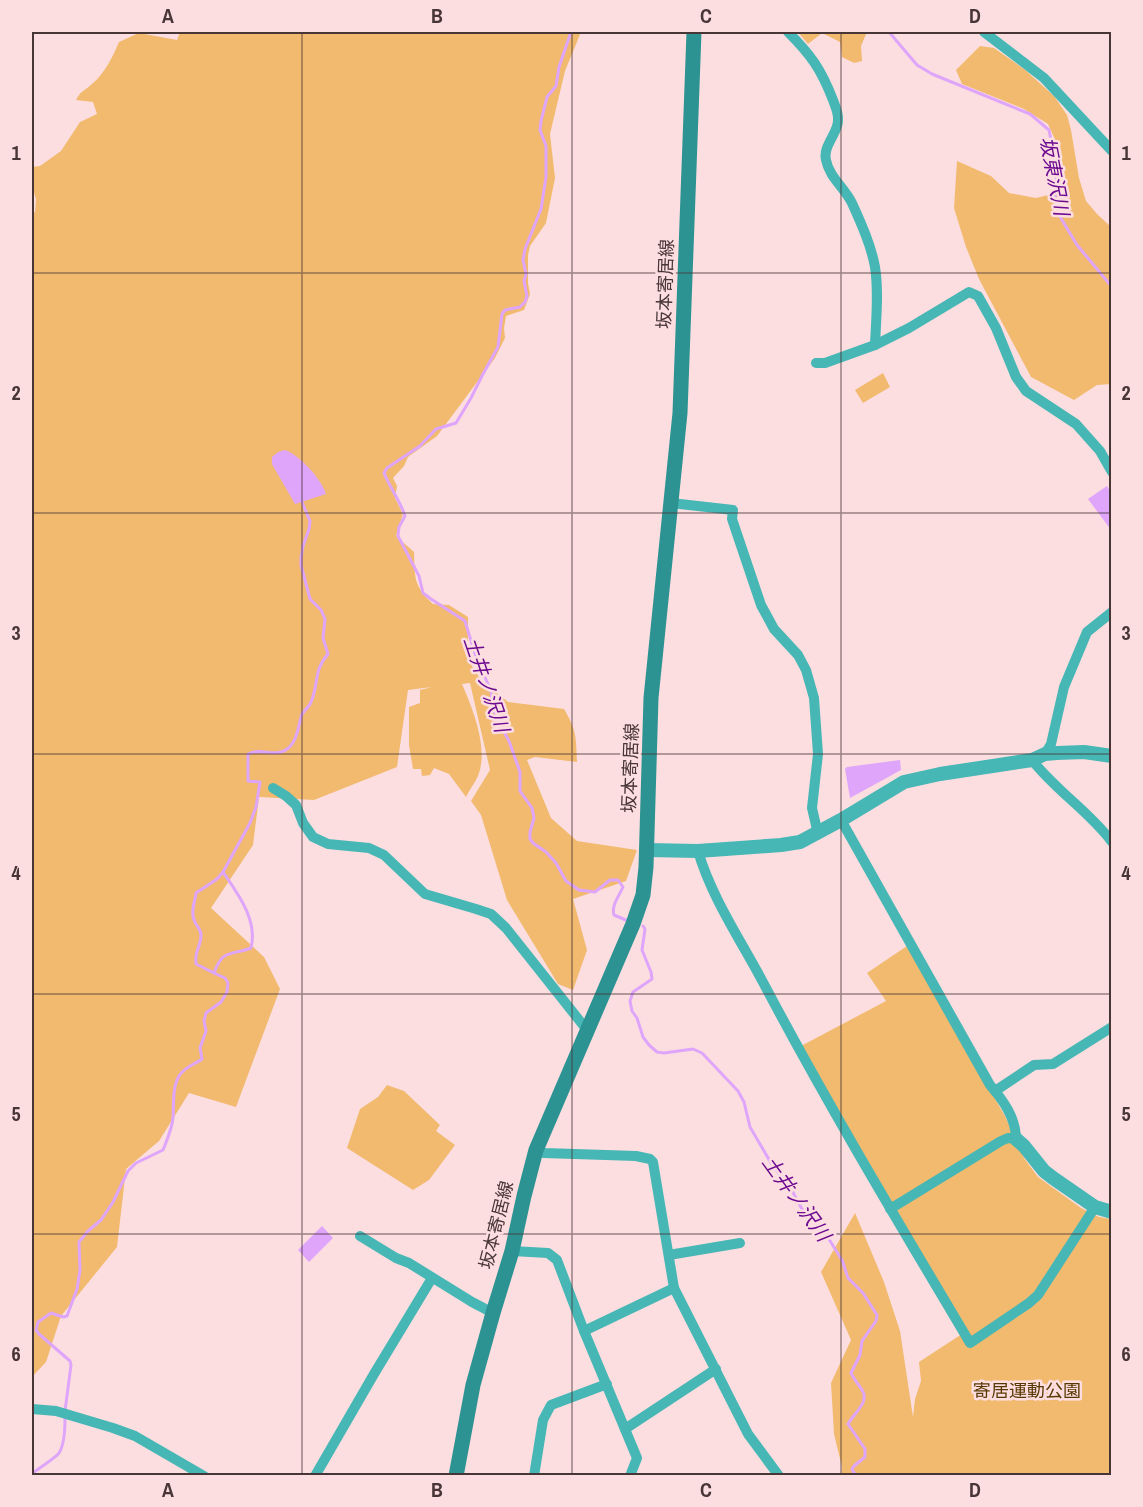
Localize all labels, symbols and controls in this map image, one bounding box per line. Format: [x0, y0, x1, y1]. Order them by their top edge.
text: A [162, 2, 174, 29]
text: B [431, 2, 443, 29]
text: C [700, 2, 712, 29]
text: D [969, 2, 981, 29]
water label: 坂東沢川 [1034, 134, 1076, 220]
text: 1 [11, 139, 21, 166]
text: 1 [1121, 139, 1131, 166]
street label: 坂本寄居線 [651, 239, 679, 329]
text: 2 [11, 379, 21, 406]
text: 2 [1121, 379, 1131, 406]
text: 3 [11, 619, 21, 646]
text: 3 [1121, 619, 1131, 646]
water label: 土井ノ沢川 [458, 632, 517, 738]
street label: 坂本寄居線 [616, 723, 644, 813]
text: 4 [11, 859, 21, 886]
text: 4 [1121, 859, 1131, 886]
text: 5 [11, 1100, 21, 1127]
text: 5 [1121, 1100, 1131, 1127]
water label: 土井ノ沢川 [757, 1150, 838, 1248]
street label: 坂本寄居線 [473, 1178, 519, 1272]
text: 6 [11, 1340, 21, 1367]
text: 6 [1121, 1340, 1131, 1367]
park label: 寄居運動公園 [973, 1378, 1081, 1403]
text: A [162, 1476, 174, 1503]
text: B [431, 1476, 443, 1503]
text: C [700, 1476, 712, 1503]
text: D [969, 1476, 981, 1503]

